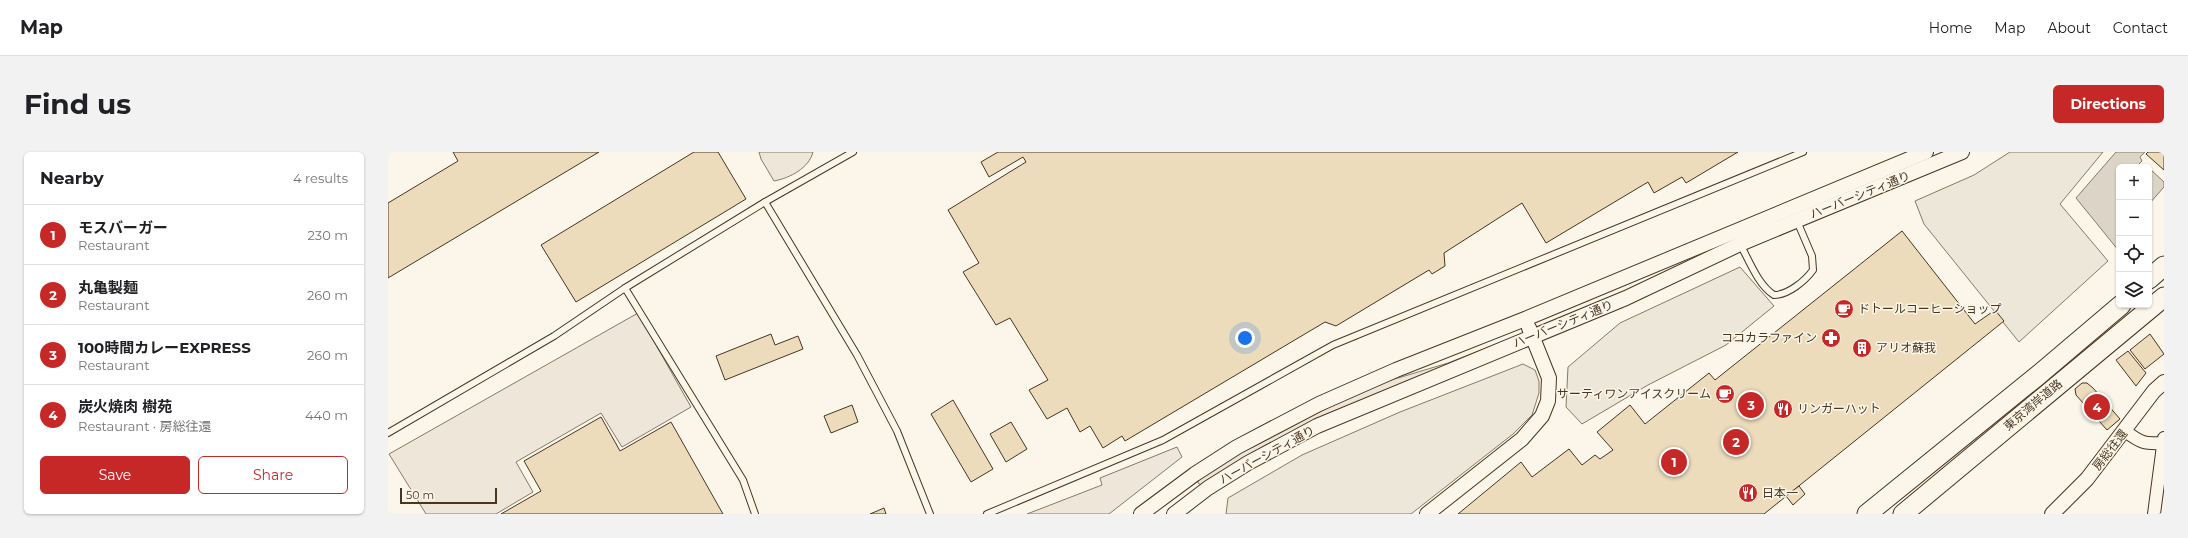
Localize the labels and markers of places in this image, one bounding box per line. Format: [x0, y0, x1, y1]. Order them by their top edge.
cafe icon: ドトールコーヒーショップ [1833, 298, 1855, 320]
place label: ドトールコーヒーショップ [1858, 301, 2002, 316]
pharmacy icon: ココカラファイン [1820, 327, 1842, 349]
place label: ココカラファイン [1721, 330, 1817, 345]
building icon: アリオ蘇我 [1851, 337, 1873, 359]
place label: アリオ蘇我 [1876, 340, 1936, 355]
cafe icon: サーティワンアイスクリーム [1714, 383, 1736, 405]
place label: サーティワンアイスクリーム [1557, 386, 1711, 401]
pin: 3 [1738, 390, 1764, 420]
pin: 4 [2084, 392, 2110, 422]
restaurant icon: リンガーハット [1772, 398, 1794, 420]
place label: リンガーハット [1797, 401, 1881, 416]
pin: 2 [1723, 427, 1749, 457]
pin: 1 [1661, 447, 1687, 477]
restaurant icon: 日本一 [1737, 482, 1759, 504]
place label: 日本一 [1762, 485, 1798, 500]

